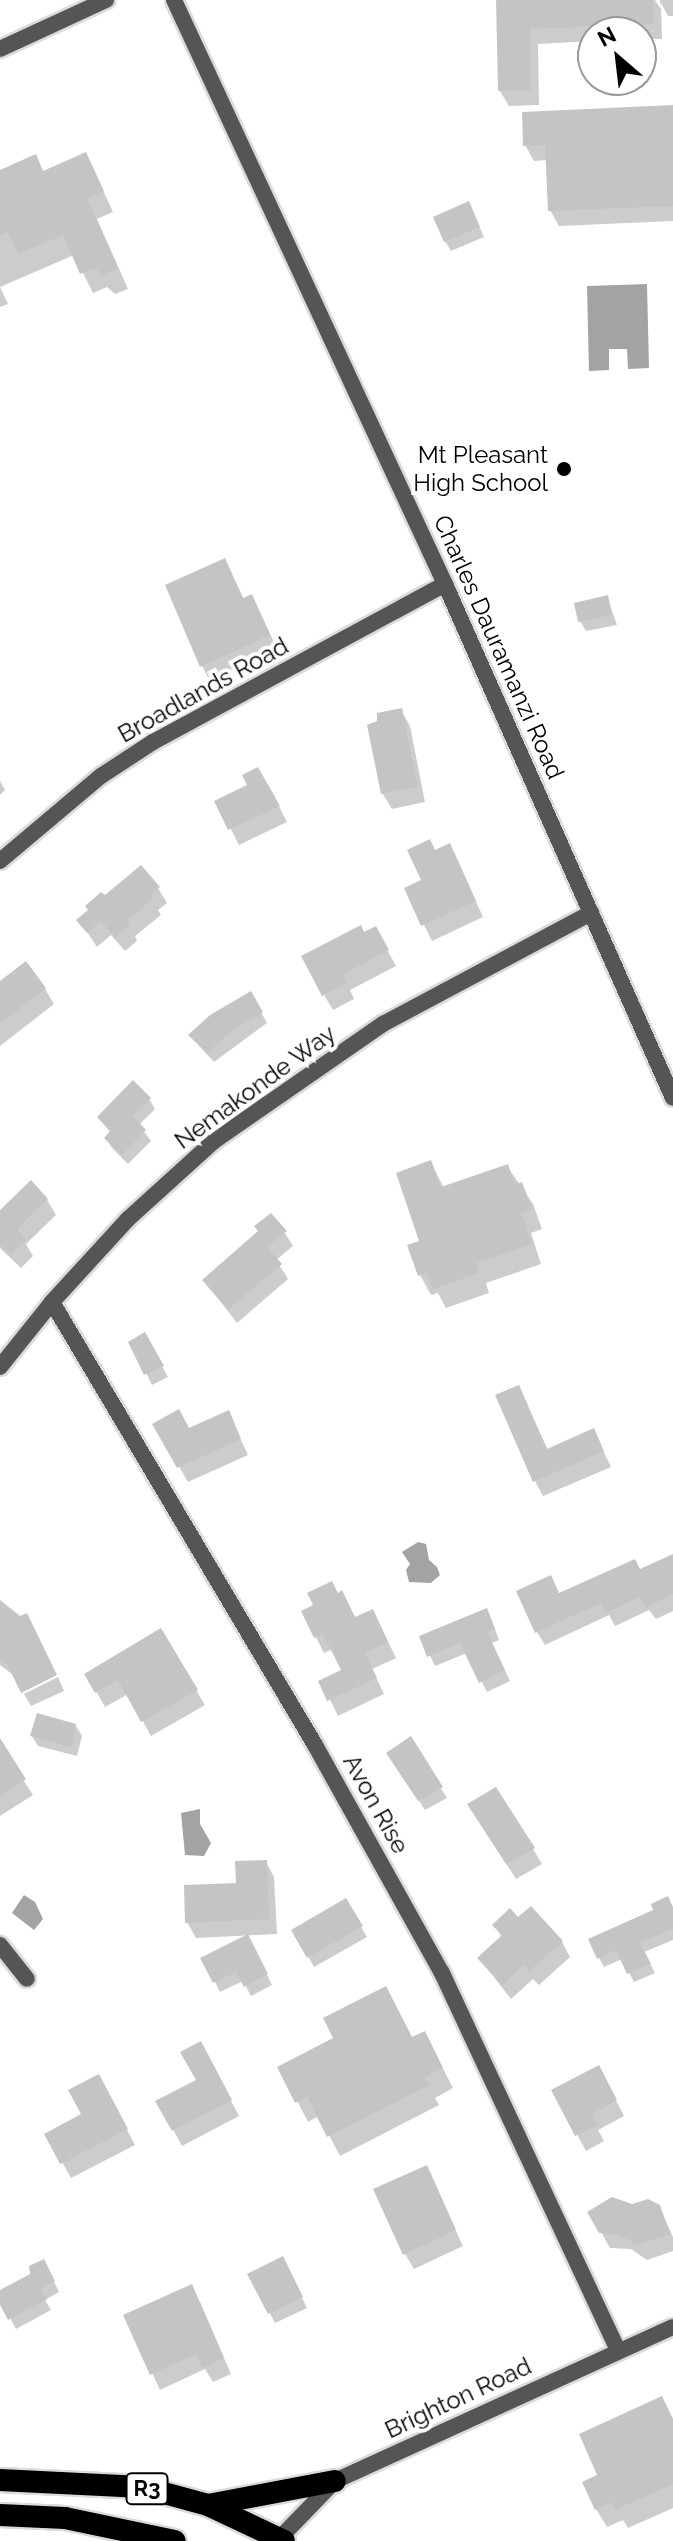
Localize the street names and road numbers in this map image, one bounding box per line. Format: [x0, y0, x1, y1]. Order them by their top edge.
street label: Charles Dauramanzi Road [428, 511, 570, 783]
street label: Broadlands Road [113, 631, 293, 749]
street label: Nemakonde Way [169, 1019, 341, 1155]
street label: Avon Rise [337, 1750, 415, 1858]
street label: Brighton Road [380, 2352, 536, 2444]
road number: R3 [125, 2471, 169, 2507]

